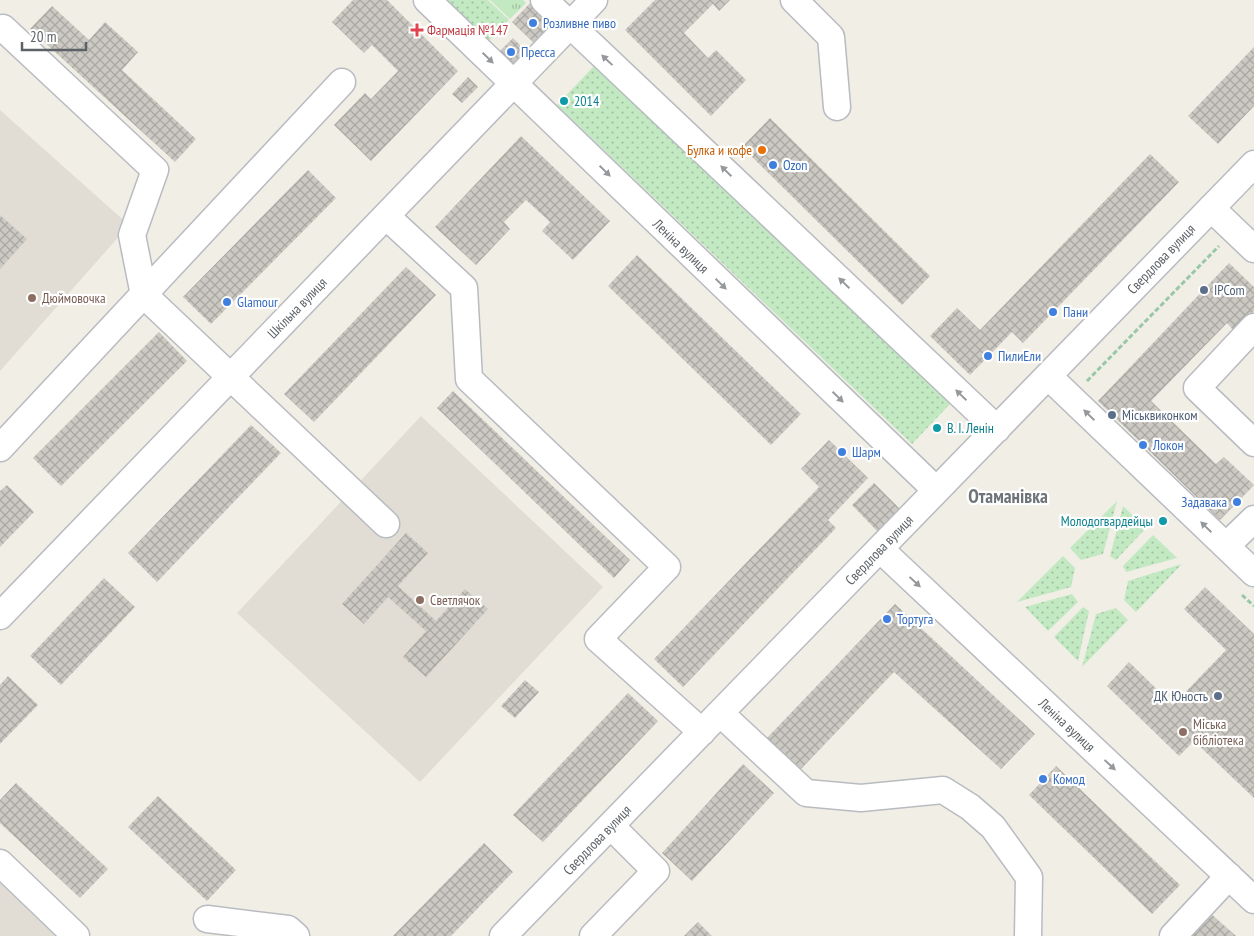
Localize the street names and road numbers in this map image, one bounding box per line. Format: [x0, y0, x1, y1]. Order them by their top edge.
street label: Леніна вулиця [649, 214, 713, 277]
street label: Свердлова вулиця [1123, 220, 1199, 298]
street label: Шкільна вулиця [263, 274, 331, 342]
street label: Свердлова вулиця [841, 511, 917, 589]
street label: Леніна вулиця [1034, 694, 1099, 756]
street label: Свердлова вулиця [559, 801, 635, 879]

